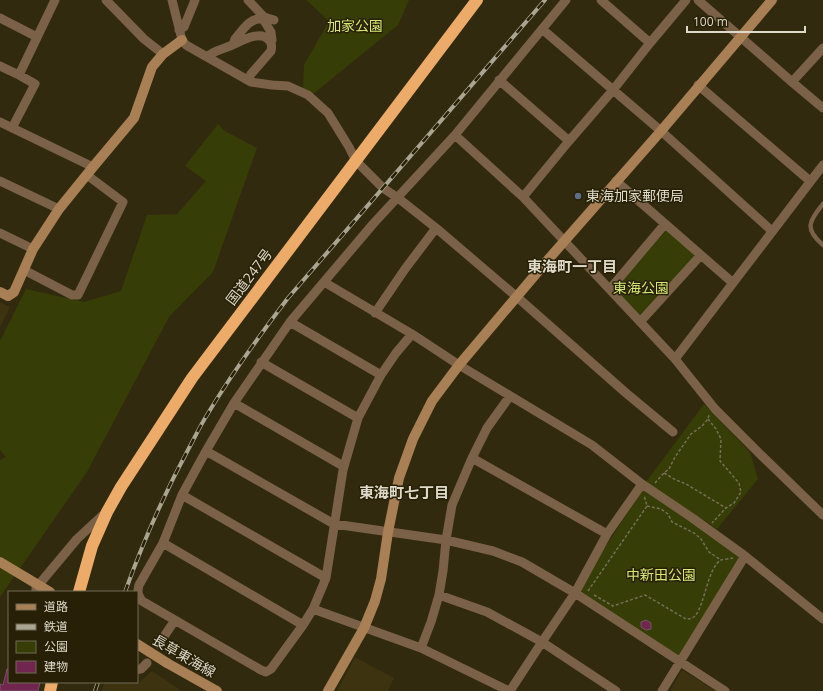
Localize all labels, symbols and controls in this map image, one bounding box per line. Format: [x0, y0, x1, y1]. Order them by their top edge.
scale bar [687, 8, 805, 34]
text: 100 m [693, 13, 728, 30]
park label: 加家公園 [327, 16, 383, 35]
place label: 東海加家郵便局 [586, 186, 684, 205]
marker: 東海加家郵便局 [573, 191, 583, 201]
street label: 国道247号 [221, 245, 276, 309]
district label: 東海町一丁目 [527, 256, 617, 276]
park label: 東海公園 [613, 278, 669, 297]
district label: 東海町七丁目 [359, 482, 449, 502]
park label: 中新田公園 [626, 565, 696, 584]
legend [8, 591, 138, 683]
text: 道路 [44, 598, 68, 615]
text: 鉄道 [44, 618, 68, 635]
street label: 長草東海線 [149, 630, 219, 681]
text: 公園 [44, 638, 68, 655]
text: 建物 [44, 658, 68, 675]

